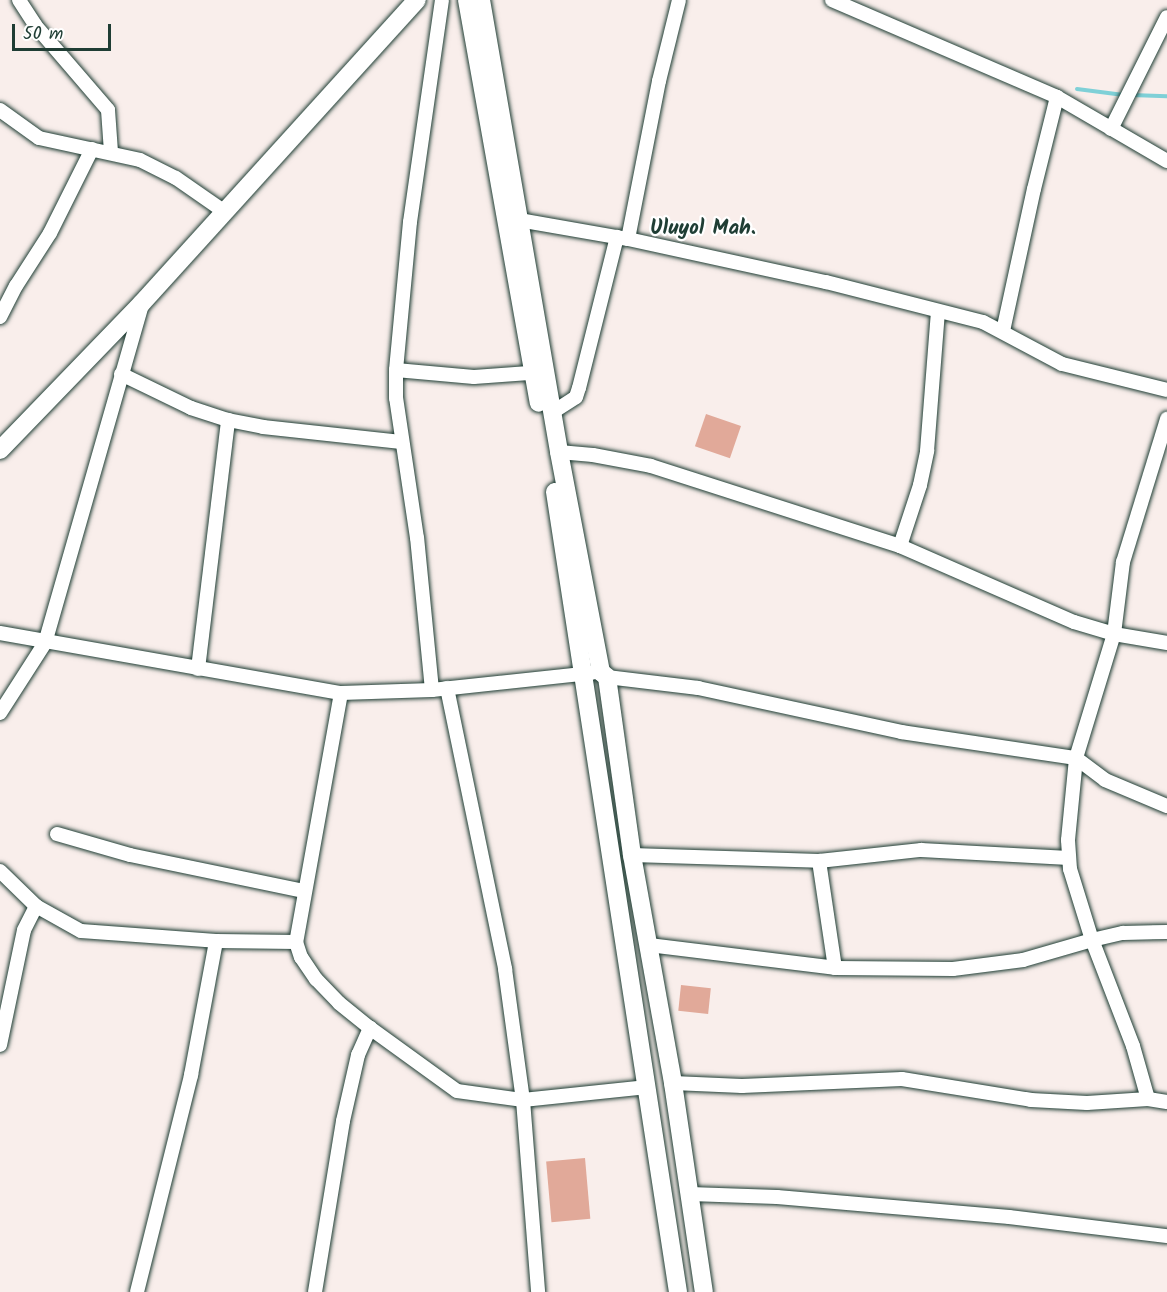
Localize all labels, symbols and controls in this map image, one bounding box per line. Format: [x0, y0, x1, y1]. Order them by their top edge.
scale bar [15, 12, 114, 50]
text: 50 m [23, 20, 63, 49]
district label: Uluyol Mah. [650, 216, 756, 242]

